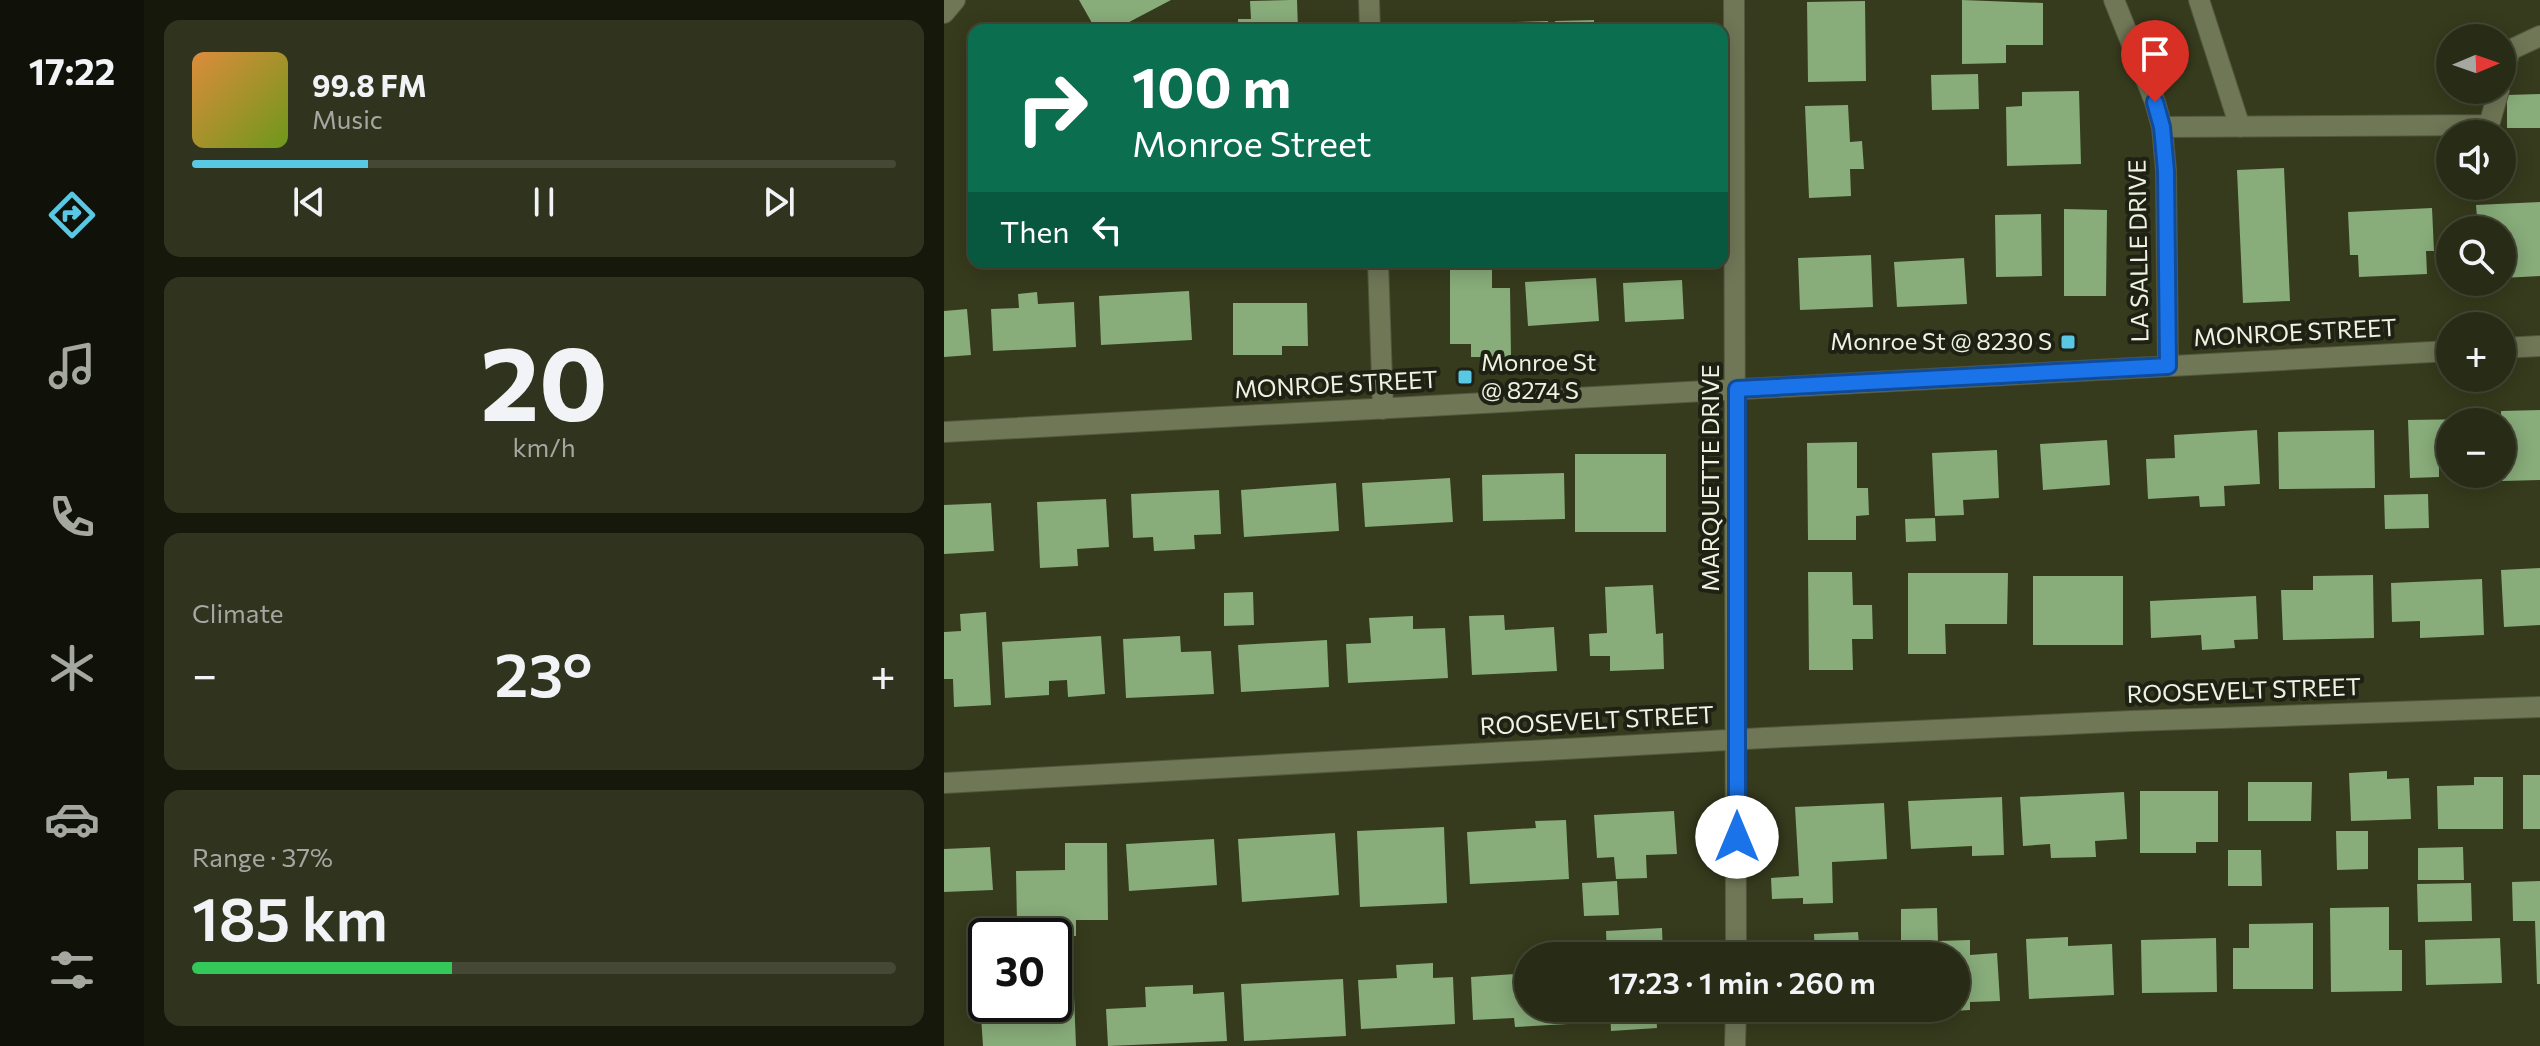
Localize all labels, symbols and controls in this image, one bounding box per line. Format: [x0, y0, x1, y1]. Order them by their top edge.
pin [2121, 20, 2189, 102]
north arrow [2436, 24, 2516, 104]
map controls [2436, 24, 2516, 488]
icon: arrive [2133, 32, 2177, 76]
text: 17:22 [29, 48, 115, 92]
text: 100 m [1132, 51, 1291, 120]
icon: right [1000, 56, 1104, 160]
text: 99.8 FM [312, 66, 427, 103]
text: Music [312, 103, 383, 134]
text: Monroe Street [1132, 120, 1371, 164]
button: sound [2436, 120, 2516, 200]
street label: LA SALLE DRIVE [2121, 159, 2154, 343]
icon: previous [287, 180, 331, 224]
icon: pause [522, 180, 566, 224]
icon: next [757, 180, 801, 224]
icon: directions [44, 187, 100, 243]
icon: left [1085, 208, 1129, 252]
text: Then [1000, 212, 1069, 249]
button: search [2436, 216, 2516, 296]
street label: MONROE STREET [2193, 312, 2397, 351]
button: + [2436, 312, 2516, 392]
text: 20 [480, 315, 608, 442]
place label: Monroe St @ 8230 S [1830, 326, 2052, 355]
marker: Monroe St @ 8230 S [2059, 333, 2077, 351]
icon: music [44, 338, 100, 394]
place label: Monroe St @ 8274 S [1481, 347, 1597, 404]
street label: MONROE STREET [1234, 364, 1438, 403]
street label: MARQUETTE DRIVE [1695, 364, 1724, 592]
marker: Monroe St @ 8274 S [1456, 368, 1474, 386]
button: − [2436, 408, 2516, 488]
text: km/h [512, 431, 576, 462]
icon: phone [44, 489, 100, 545]
text: Climate [192, 597, 284, 628]
text: 23° [495, 636, 593, 709]
icon: climate [44, 640, 100, 696]
text: − [192, 646, 217, 700]
text: + [870, 646, 896, 700]
street label: ROOSEVELT STREET [2126, 671, 2362, 708]
street label: ROOSEVELT STREET [1479, 699, 1715, 740]
icon: car [44, 791, 100, 847]
position arrow [1695, 795, 1779, 879]
text: Range · 37% [192, 841, 333, 872]
text: 185 km [192, 880, 388, 953]
speed limit sign: 30 [968, 918, 1072, 1022]
icon: filters [44, 942, 100, 998]
text: 17:23 · 1 min · 260 m [1608, 963, 1876, 1000]

